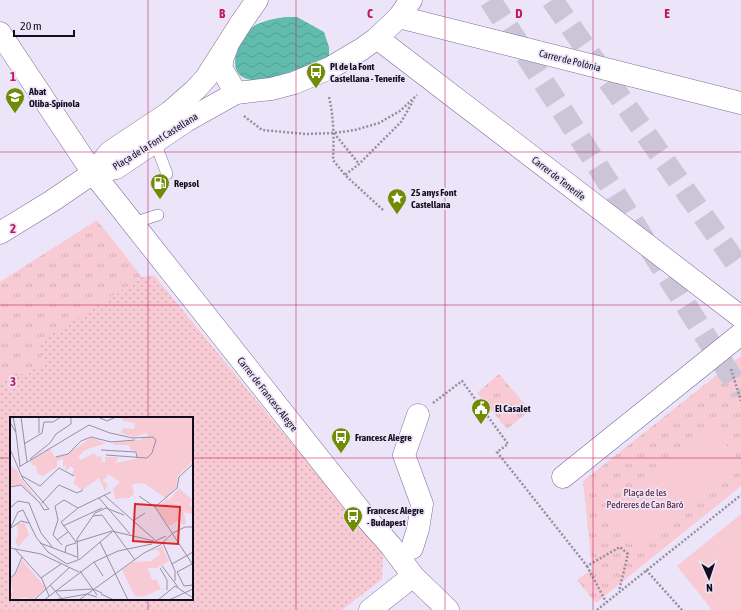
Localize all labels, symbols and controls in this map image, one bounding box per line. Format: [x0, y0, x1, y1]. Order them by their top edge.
text: B [219, 6, 226, 21]
text: C [367, 6, 373, 21]
text: D [515, 6, 523, 21]
text: E [664, 6, 670, 21]
scale bar [14, 12, 74, 38]
text: 20 m [20, 19, 42, 33]
street label: Carrer de Polònia [538, 48, 602, 74]
bus stop icon: Pl de la Font Castellana - Tenerife [305, 61, 327, 89]
place label: Pl de la Font Castellana - Tenerife [330, 61, 405, 84]
text: 1 [10, 69, 16, 84]
school or university icon: Abat Oliba-Spínola [4, 86, 26, 114]
place label: Abat Oliba-Spínola [28, 86, 80, 109]
street label: Plaça de la Font Castellana [111, 111, 200, 172]
street label: Carrer de Tenerife [530, 154, 588, 203]
fuel station icon: Repsol [149, 172, 171, 200]
place label: Repsol [174, 178, 200, 189]
place icon: 25 anys Font Castellana [386, 187, 408, 215]
place label: 25 anys Font Castellana [411, 187, 457, 210]
text: 2 [10, 221, 16, 236]
street label: Carrer de Francesc Alegre [235, 355, 300, 434]
text: 3 [10, 374, 16, 389]
public building icon: El Casalet [470, 397, 492, 425]
place label: El Casalet [495, 403, 531, 414]
inset map [10, 417, 193, 600]
bus stop icon: Francesc Alegre [330, 426, 352, 454]
place label: Francesc Alegre [355, 432, 412, 443]
park label: Plaça de les Pedreres de Can Baró [607, 487, 684, 510]
bus stop icon: Francesc Alegre - Budapest [342, 505, 364, 533]
place label: Francesc Alegre - Budapest [367, 505, 424, 528]
north arrow [689, 558, 729, 598]
text: N [706, 582, 713, 594]

